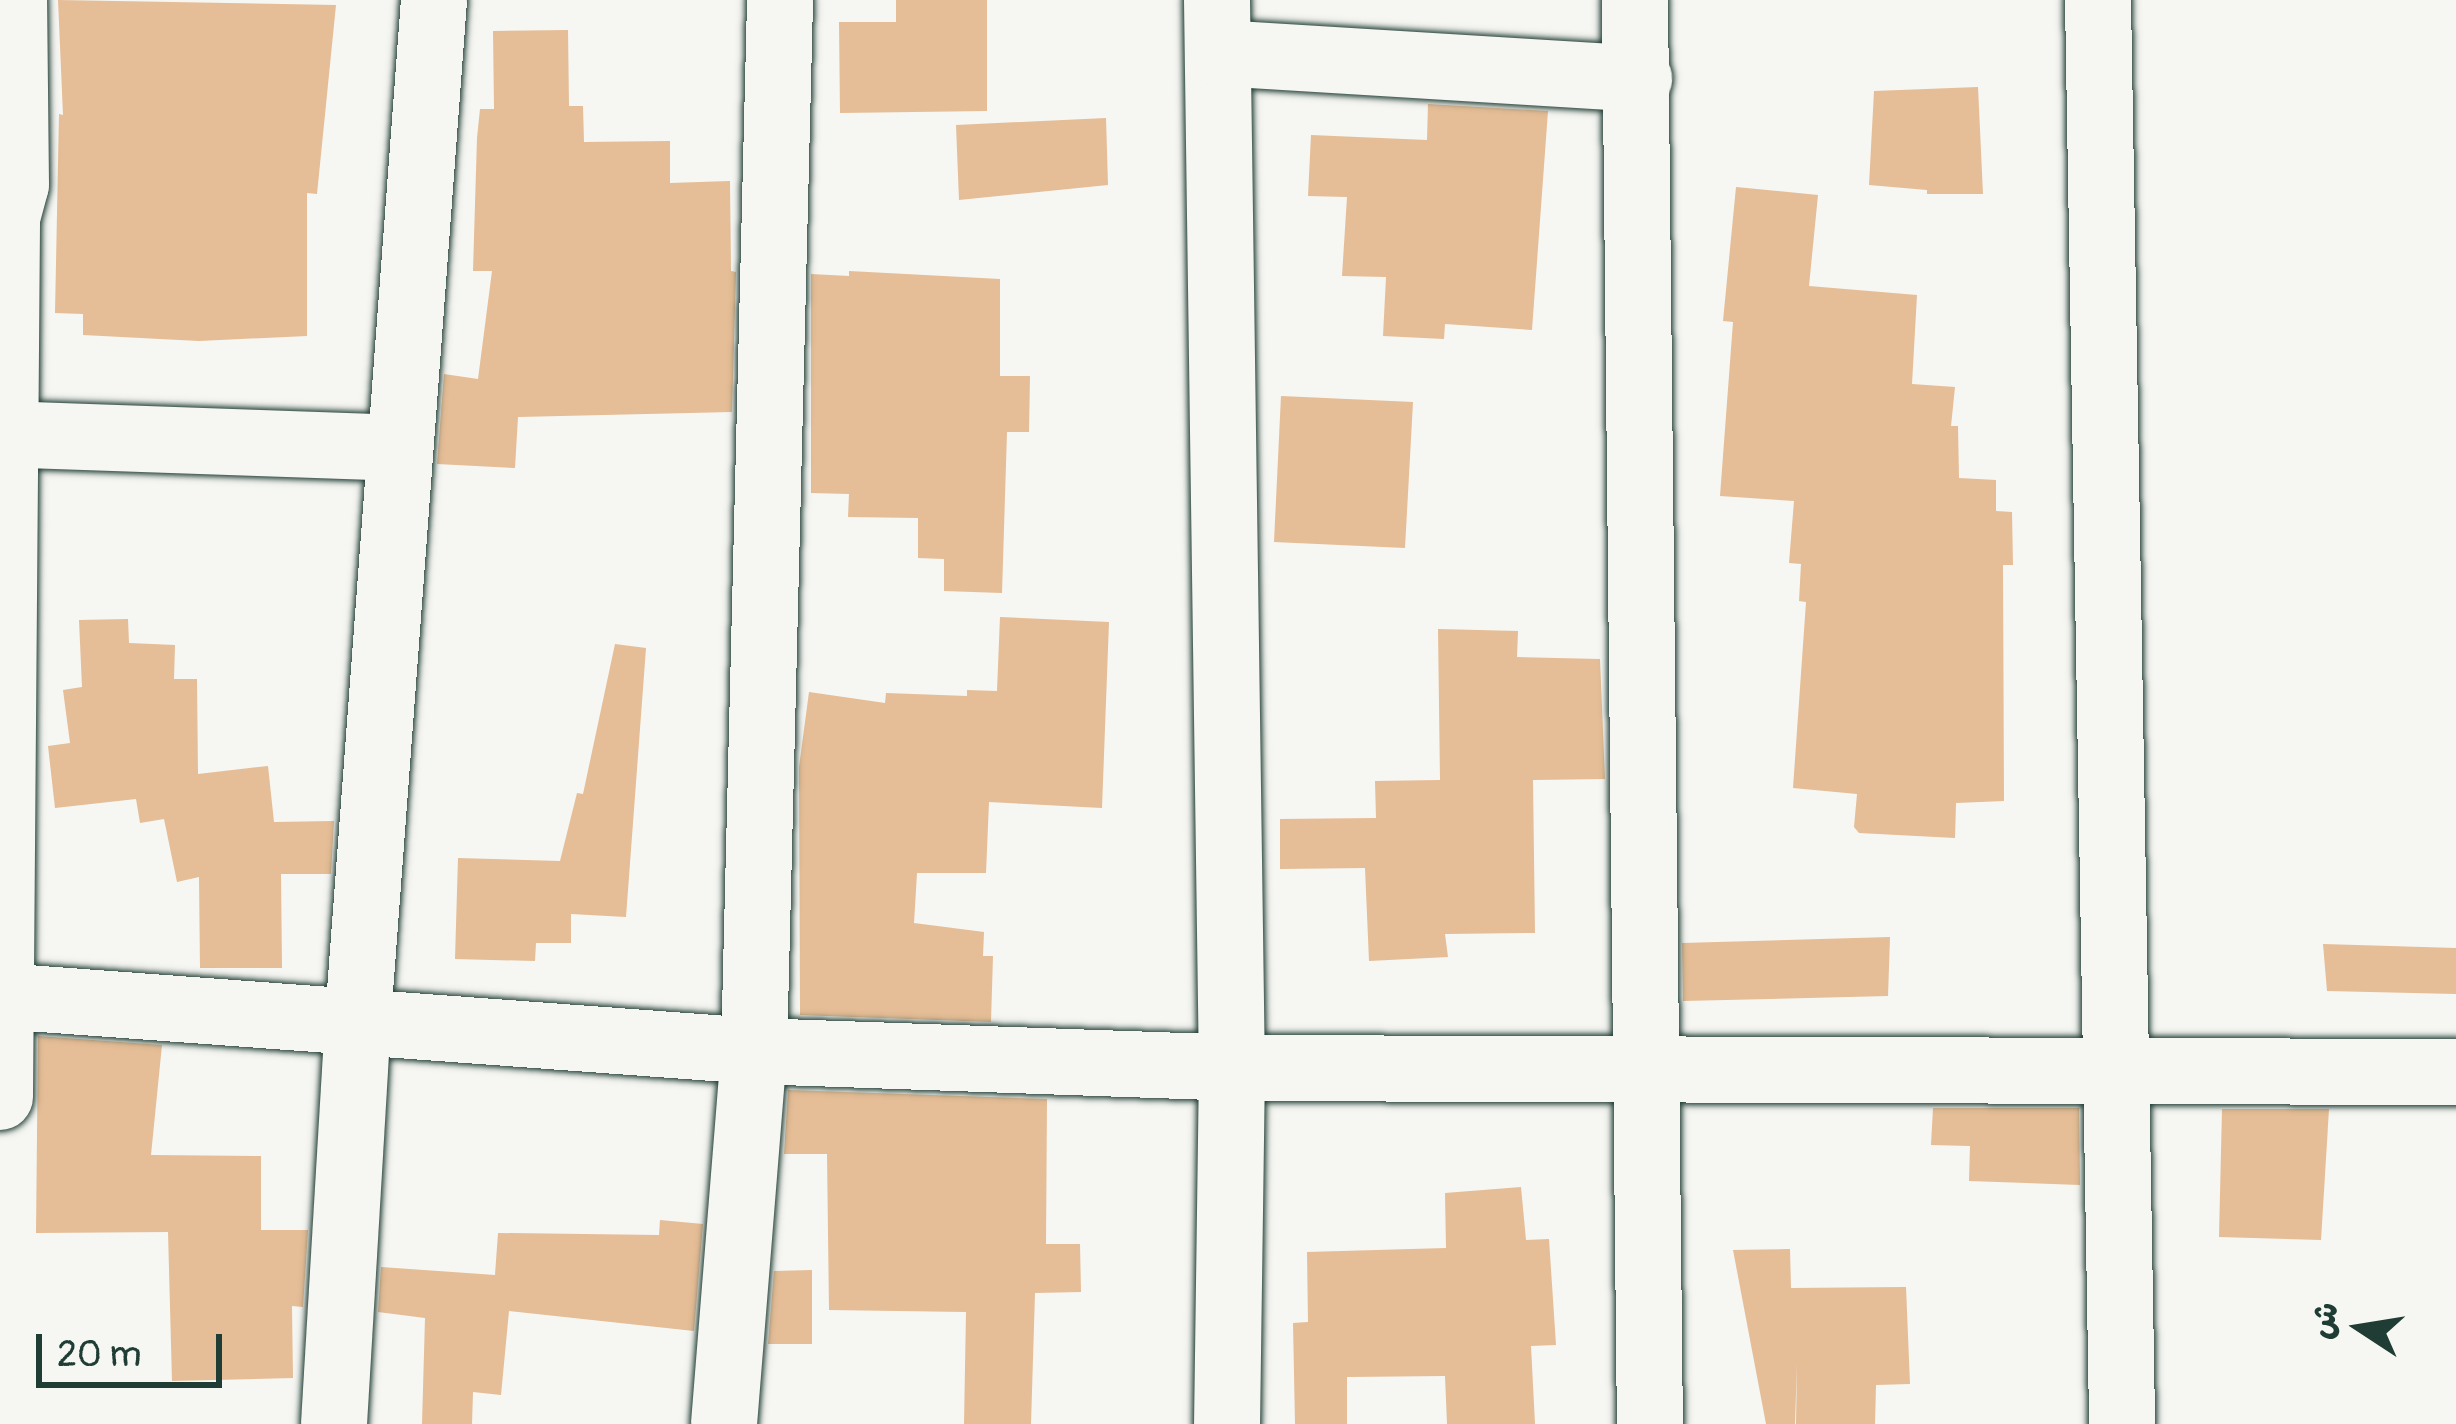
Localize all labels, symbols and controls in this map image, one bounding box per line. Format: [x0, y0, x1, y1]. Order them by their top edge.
north arrow [2300, 1268, 2420, 1388]
text: ش [2300, 1298, 2348, 1342]
scale bar [42, 1310, 228, 1384]
text: 20 m [57, 1332, 142, 1377]

